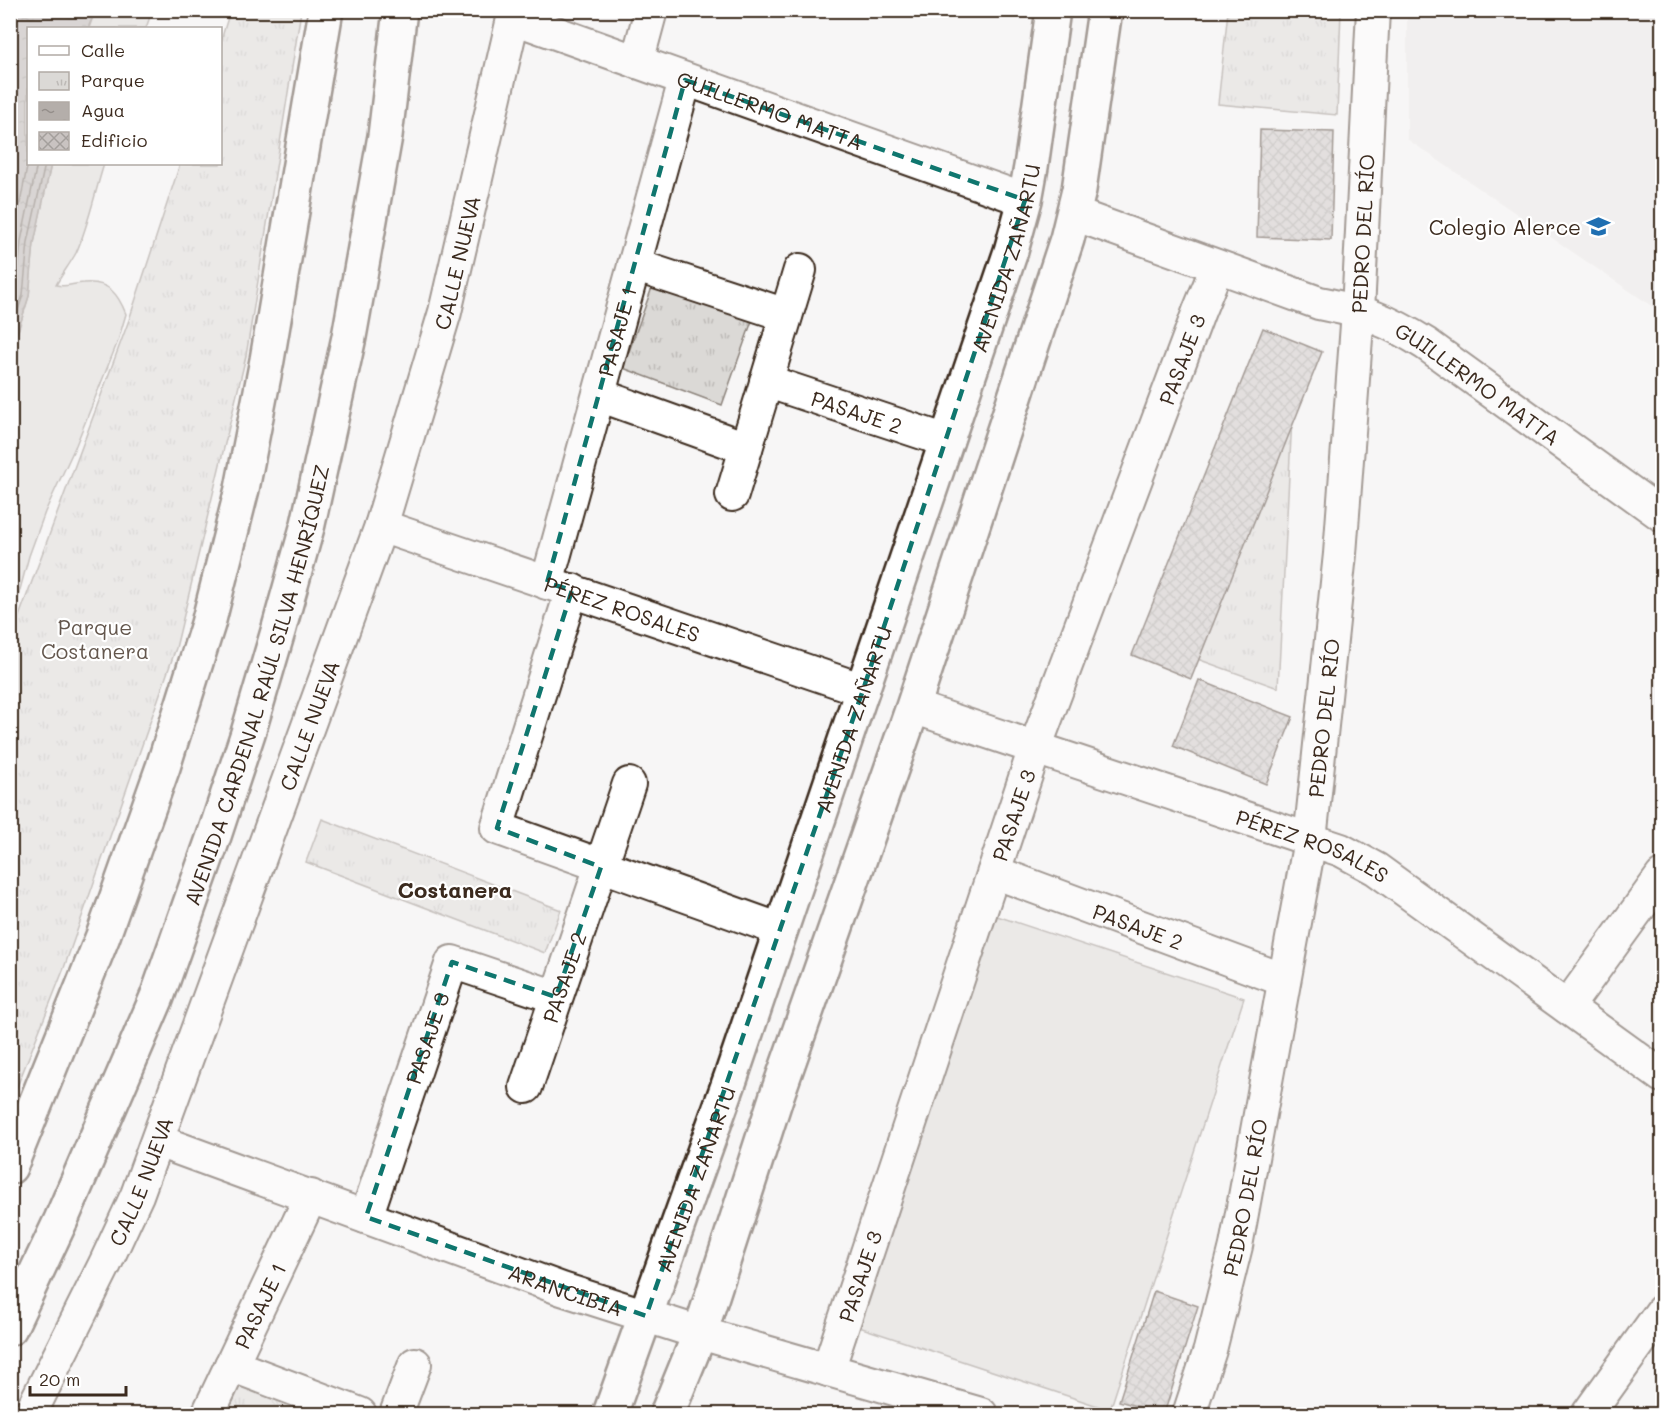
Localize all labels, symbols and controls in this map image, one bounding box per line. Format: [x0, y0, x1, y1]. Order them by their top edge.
legend [27, 27, 222, 165]
text: Calle [81, 38, 125, 62]
street label: GUILLERMO MATTA [673, 64, 867, 155]
text: Parque [81, 68, 145, 92]
text: Agua [81, 98, 125, 122]
text: Edificio [81, 128, 148, 152]
street label: PEDRO DEL RÍO [1344, 153, 1379, 314]
street label: AVENIDA ZAÑARTU [964, 162, 1045, 356]
street label: CALLE NUEVA [427, 193, 485, 333]
place label: Colegio Alerce [1429, 213, 1581, 240]
school or university icon: Colegio Alerce [1586, 213, 1612, 239]
street label: PASAJE 1 [591, 283, 641, 379]
street label: PASAJE 3 [1152, 310, 1210, 408]
street label: GUILLERMO MATTA [1391, 316, 1566, 450]
street label: PASAJE 2 [808, 384, 906, 439]
street label: AVENIDA CARDENAL RAÚL SILVA HENRÍQUEZ [177, 462, 334, 909]
street label: PÉREZ ROSALES [541, 569, 704, 647]
park label: Parque Costanera [41, 613, 149, 664]
street label: AVENIDA ZAÑARTU [808, 622, 896, 816]
street label: PEDRO DEL RÍO [1301, 637, 1345, 799]
street label: CALLE NUEVA [272, 656, 345, 794]
street label: PASAJE 3 [985, 766, 1040, 864]
street label: PÉREZ ROSALES [1233, 802, 1395, 888]
district label: Costanera [398, 875, 512, 904]
street label: PASAJE 2 [1090, 897, 1187, 955]
street label: PASAJE 2 [535, 928, 591, 1026]
street label: PASAJE 3 [398, 989, 454, 1087]
street label: AVENIDA ZAÑARTU [649, 1082, 740, 1275]
street label: CALLE NUEVA [102, 1113, 178, 1250]
street label: PEDRO DEL RÍO [1216, 1116, 1272, 1279]
street label: PASAJE 3 [831, 1227, 887, 1325]
street label: ARANCIBIA [505, 1257, 626, 1321]
street label: PASAJE 1 [227, 1258, 291, 1353]
scale bar [30, 1359, 126, 1397]
text: 20 m [39, 1367, 80, 1391]

